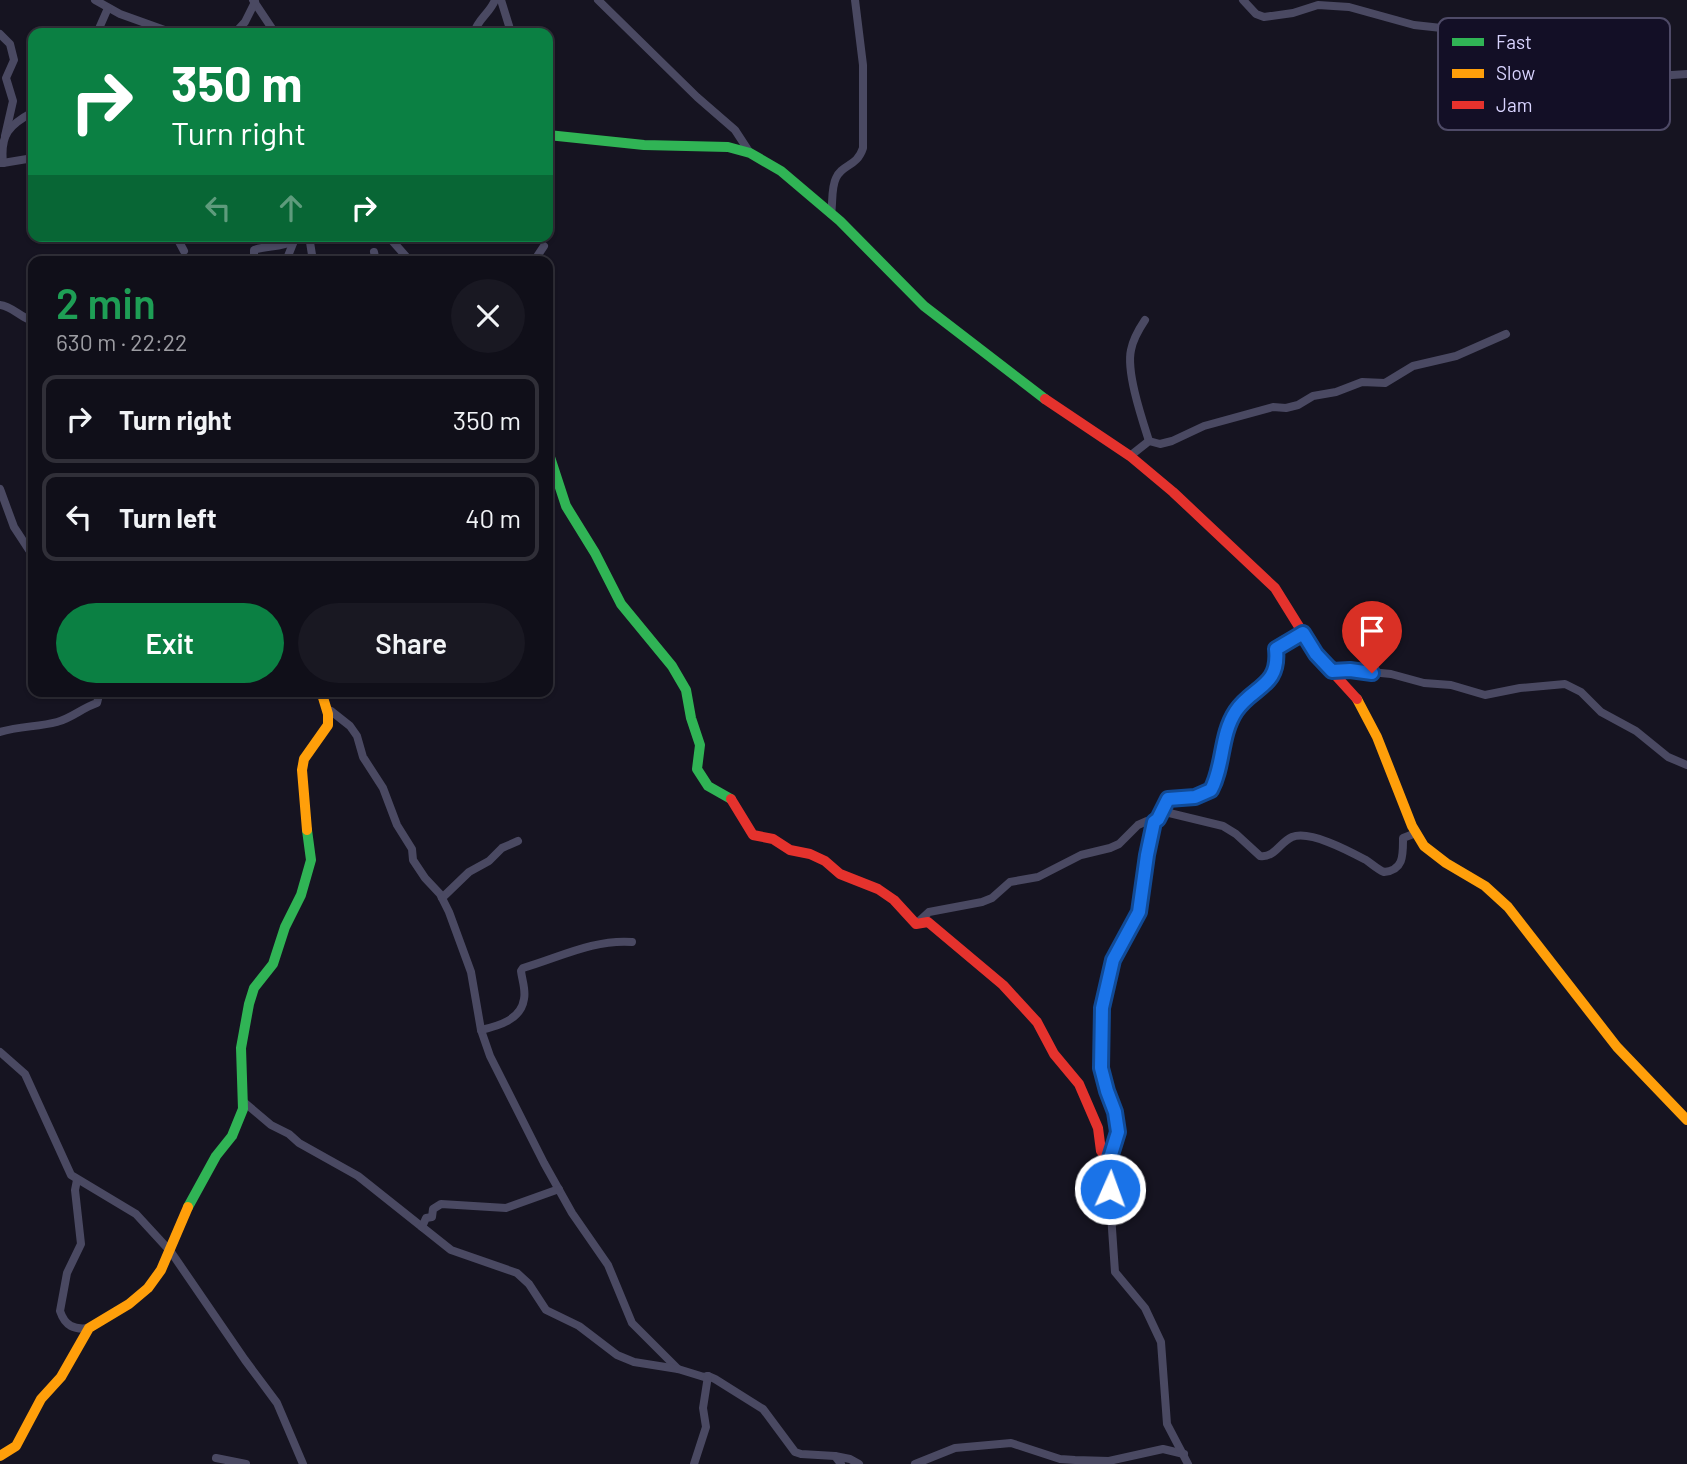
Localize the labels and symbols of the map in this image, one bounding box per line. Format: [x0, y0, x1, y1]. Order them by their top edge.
legend [1438, 18, 1670, 130]
text: Fast [1496, 30, 1532, 53]
text: Slow [1496, 61, 1535, 84]
text: Jam [1496, 93, 1532, 116]
pin [1342, 601, 1402, 673]
position arrow [1073, 1152, 1147, 1226]

